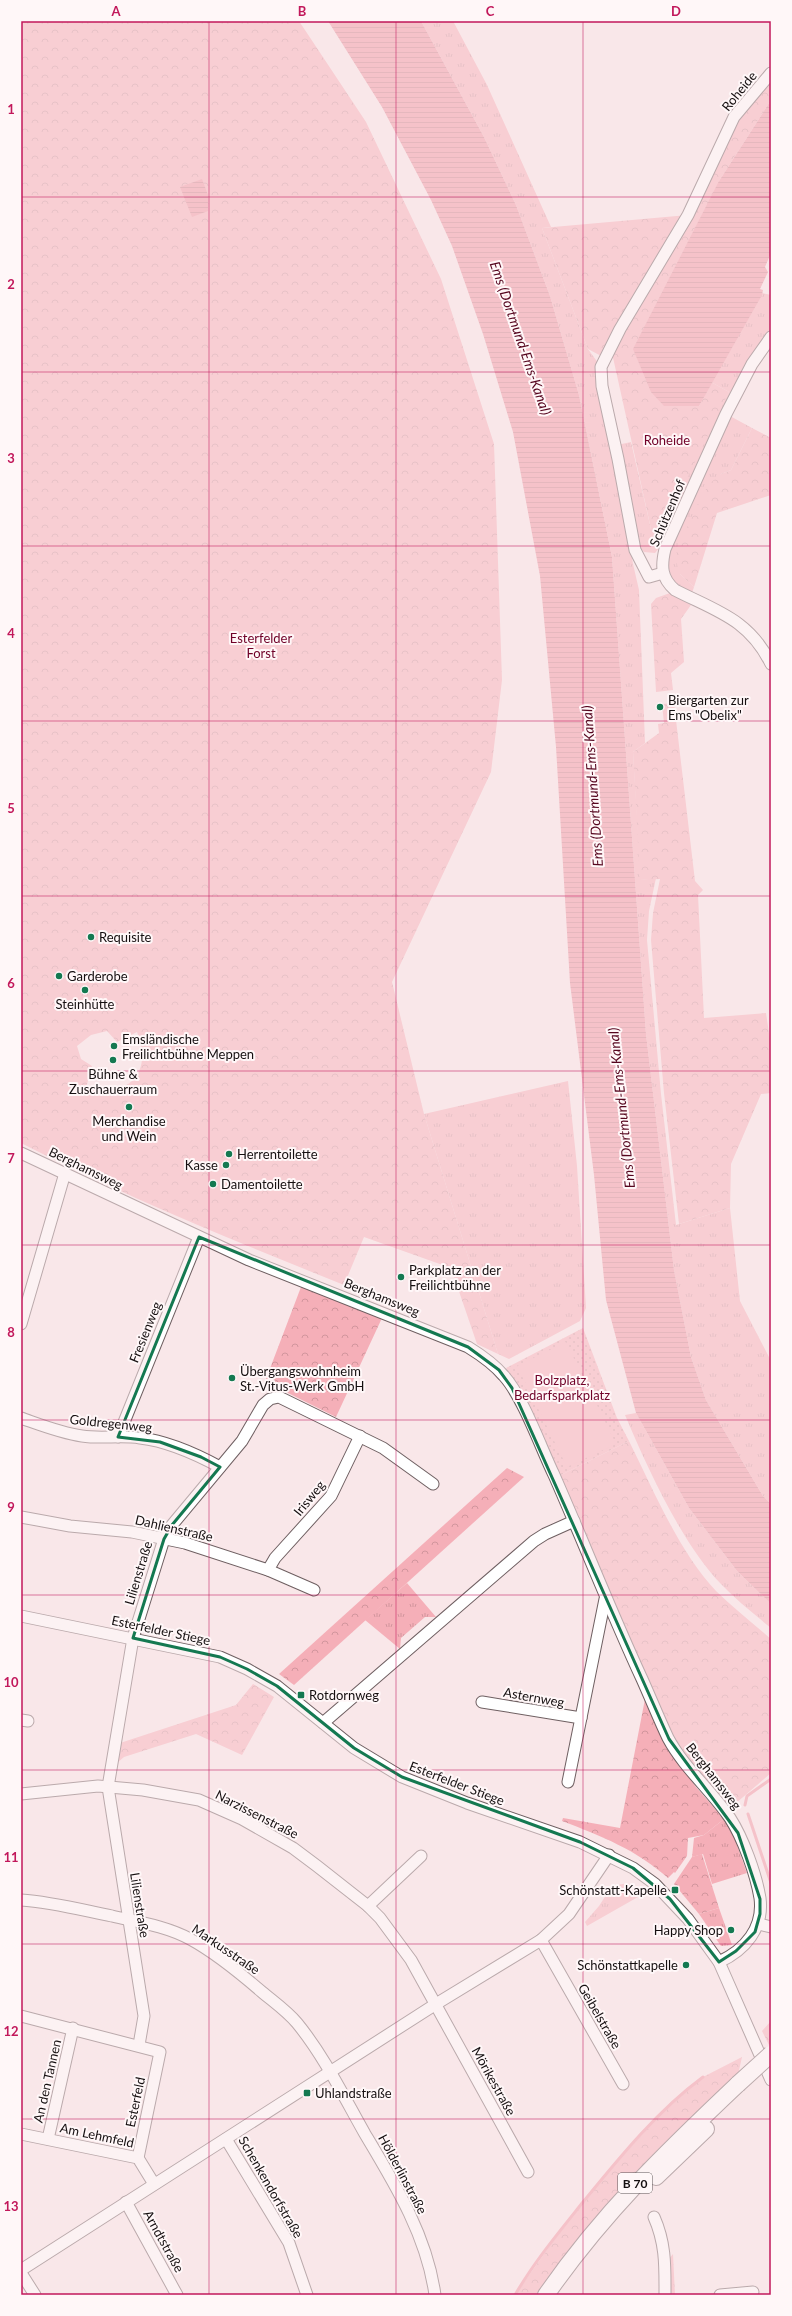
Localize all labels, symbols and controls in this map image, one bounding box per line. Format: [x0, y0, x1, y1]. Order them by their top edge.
text: A [110, 3, 121, 19]
text: B [298, 3, 307, 19]
text: C [486, 3, 495, 19]
text: D [671, 3, 681, 19]
street label: Roheide [718, 68, 760, 114]
text: 1 [7, 101, 15, 117]
water label: Ems (Dortmund-Ems-Kanal) [487, 259, 555, 417]
text: 2 [7, 276, 15, 292]
park label: Roheide [644, 432, 690, 448]
text: 3 [7, 450, 15, 466]
street label: Schützenhof [646, 477, 688, 549]
text: 4 [7, 625, 15, 641]
park label: Esterfelder Forst [230, 630, 292, 661]
place label: Biergarten zur Ems "Obelix" [668, 692, 749, 723]
marker: Biergarten zur Ems "Obelix" [655, 702, 665, 712]
water label: Ems (Dortmund-Ems-Kanal) [578, 704, 606, 867]
text: 5 [7, 800, 15, 816]
place label: Requisite [99, 929, 152, 945]
marker: Requisite [86, 932, 96, 942]
place label: Garderobe [67, 968, 128, 984]
marker: Garderobe [54, 971, 64, 981]
text: 6 [7, 975, 15, 991]
marker: Steinhütte [80, 985, 90, 995]
place label: Steinhütte [56, 996, 115, 1012]
water label: Ems (Dortmund-Ems-Kanal) [604, 1026, 638, 1189]
place label: Emsländische Freilichtbühne Meppen [122, 1031, 254, 1062]
marker: Emsländische Freilichtbühne Meppen [109, 1041, 119, 1051]
marker: Bühne & Zuschauerraum [108, 1055, 118, 1065]
place label: Bühne & Zuschauerraum [69, 1066, 157, 1097]
marker: Merchandise und Wein [124, 1102, 134, 1112]
place label: Merchandise und Wein [92, 1113, 166, 1144]
street label: Berghamsweg [46, 1143, 126, 1193]
place label: Herrentoilette [237, 1146, 318, 1162]
marker: Herrentoilette [224, 1149, 234, 1159]
text: 7 [7, 1150, 15, 1166]
place label: Kasse [185, 1157, 218, 1173]
marker: Kasse [221, 1160, 231, 1170]
place label: Damentoilette [221, 1176, 303, 1192]
marker: Damentoilette [208, 1179, 218, 1189]
place label: Parkplatz an der Freilichtbühne [409, 1262, 501, 1293]
marker: Parkplatz an der Freilichtbühne [396, 1272, 406, 1282]
street label: Berghamsweg [342, 1275, 422, 1320]
street label: Fresienweg [125, 1299, 165, 1365]
text: 8 [7, 1324, 15, 1340]
place label: Übergangswohnheim St.-Vitus-Werk GmbH [240, 1363, 364, 1394]
park label: Bolzplatz, Bedarfsparkplatz [514, 1372, 610, 1403]
marker: Übergangswohnheim St.-Vitus-Werk GmbH [227, 1373, 237, 1383]
street label: Goldregenweg [69, 1411, 153, 1435]
street label: Irisweg [290, 1477, 328, 1519]
text: 9 [7, 1499, 15, 1515]
street label: Dahlienstraße [133, 1511, 215, 1545]
street label: Lilienstraße [121, 1539, 155, 1607]
street label: Esterfelder Stiege [110, 1612, 212, 1648]
text: 10 [3, 1674, 19, 1690]
street label: Asternweg [502, 1684, 566, 1710]
place label: Rotdornweg [309, 1687, 379, 1703]
marker: Rotdornweg [296, 1690, 306, 1700]
street label: Berghamsweg [683, 1739, 745, 1813]
street label: Esterfelder Stiege [407, 1758, 507, 1809]
street label: Narzissenstraße [213, 1786, 301, 1842]
text: 11 [3, 1849, 19, 1865]
street label: Lilienstraße [127, 1871, 153, 1939]
place label: Schönstatt-Kapelle [559, 1882, 667, 1898]
marker: Schönstatt-Kapelle [670, 1885, 680, 1895]
street label: Markusstraße [189, 1920, 263, 1978]
place label: Happy Shop [654, 1922, 723, 1938]
marker: Happy Shop [726, 1925, 736, 1935]
place label: Schönstattkapelle [577, 1957, 678, 1973]
marker: Schönstattkapelle [681, 1960, 691, 1970]
street label: Geibelstraße [575, 1981, 625, 2051]
text: 12 [3, 2023, 19, 2039]
street label: An den Tannen [30, 2038, 64, 2124]
street label: Mörikestraße [469, 2044, 519, 2118]
street label: Esterfeld [122, 2075, 148, 2129]
place label: Uhlandstraße [315, 2085, 392, 2101]
marker: Uhlandstraße [302, 2088, 312, 2098]
street label: Am Lehmfeld [59, 2119, 135, 2151]
street label: Hölderlinstraße [375, 2131, 431, 2217]
street label: Schenkendorfstraße [235, 2133, 307, 2241]
road number: B 70 [618, 2173, 652, 2193]
text: 13 [3, 2198, 19, 2214]
street label: Arndtstraße [140, 2207, 188, 2275]

